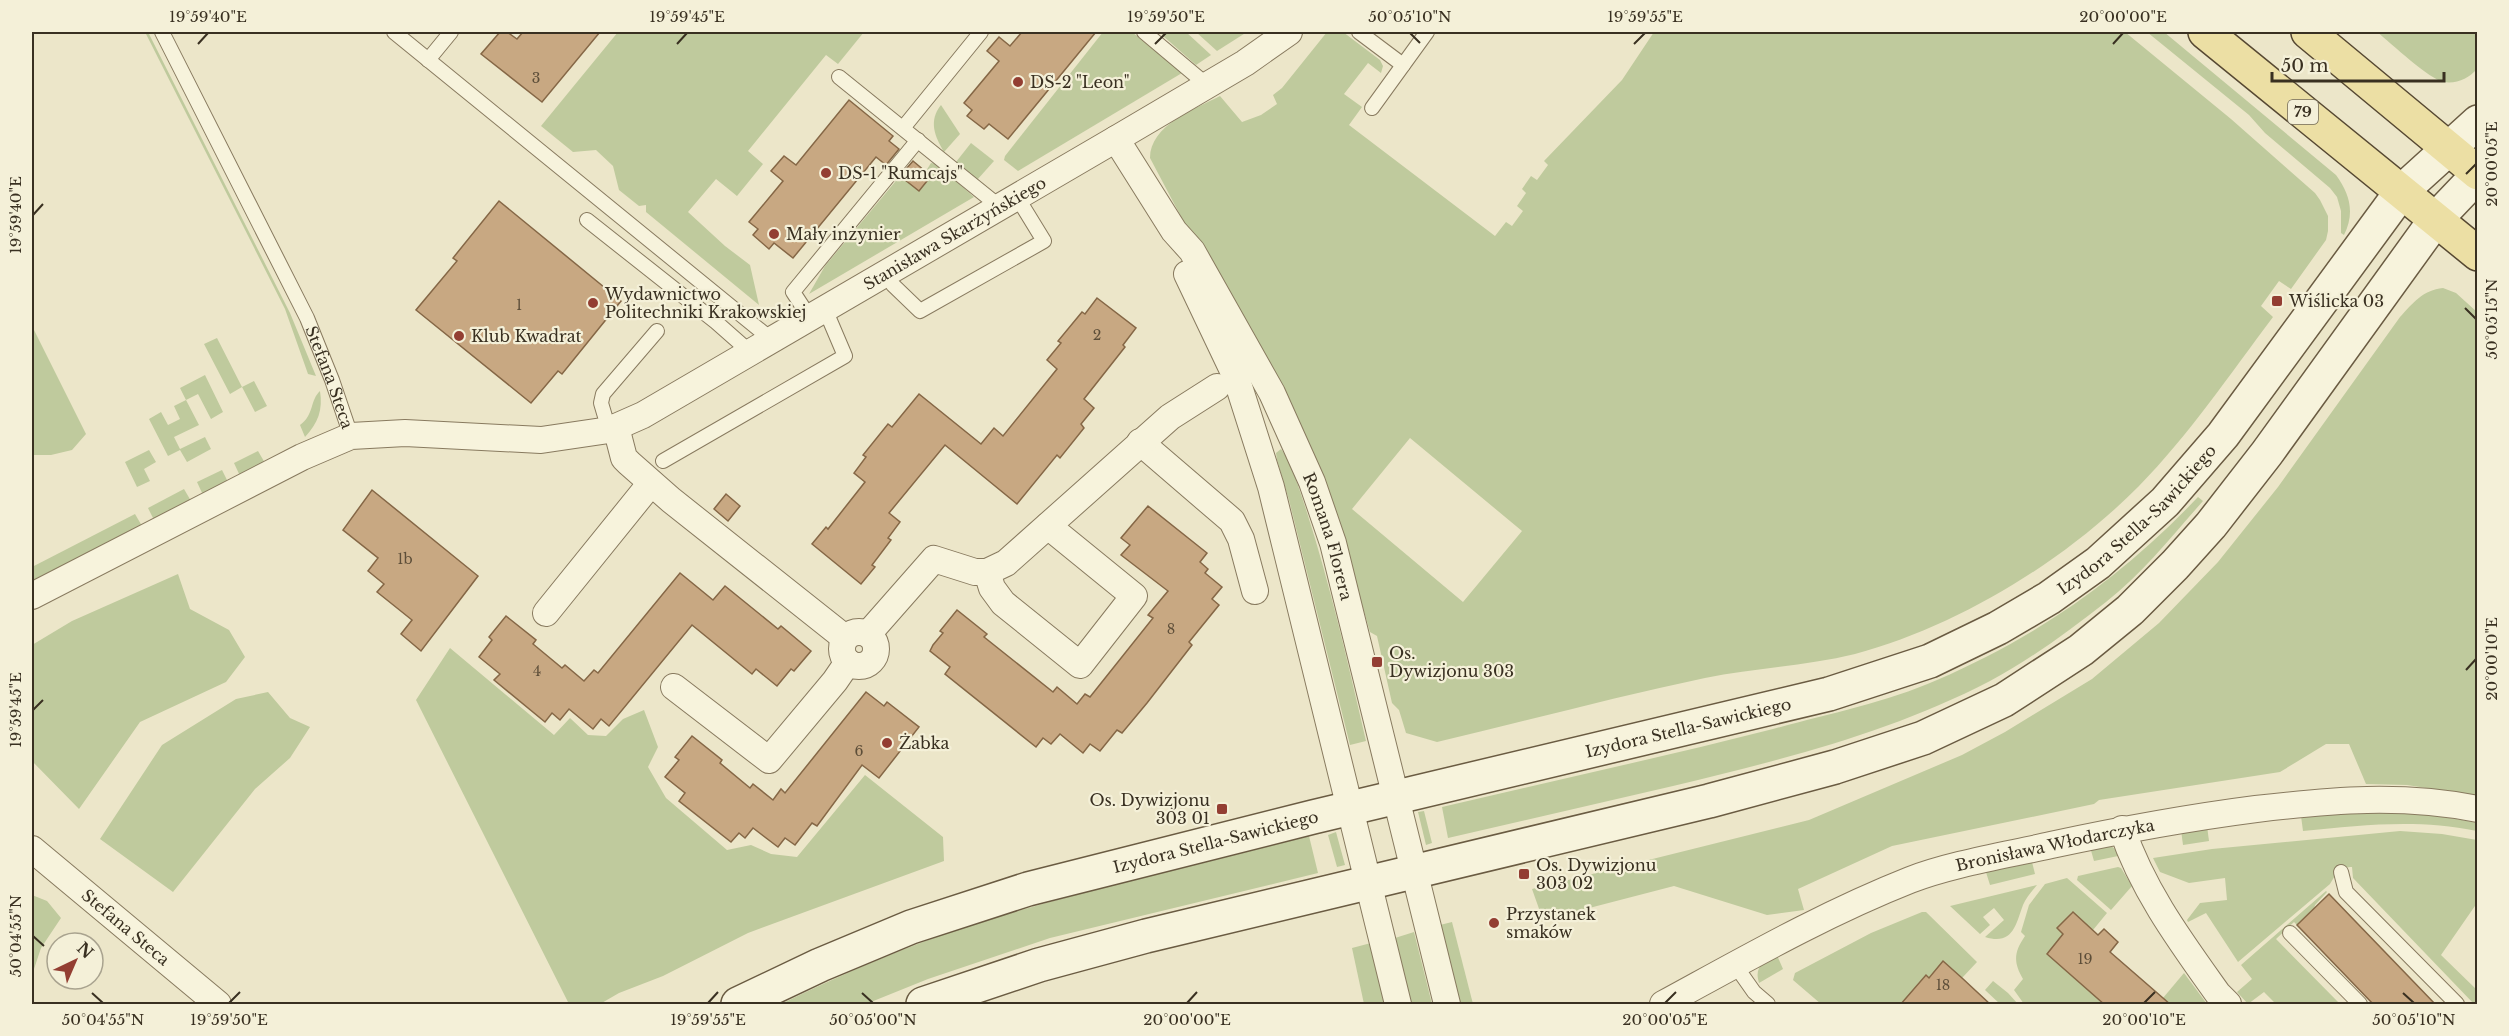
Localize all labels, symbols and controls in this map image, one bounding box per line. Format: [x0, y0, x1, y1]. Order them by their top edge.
text: 19°59'40"E [169, 7, 247, 26]
text: 19°59'45"E [649, 7, 725, 26]
text: 19°59'50"E [1127, 7, 1205, 26]
text: 50°05'10"N [1368, 7, 1452, 26]
text: 19°59'55"E [1607, 7, 1683, 26]
text: 20°00'00"E [2079, 7, 2167, 26]
scale bar [2272, 45, 2444, 83]
text: 50 m [2281, 55, 2329, 77]
house number: 3 [532, 69, 540, 87]
place label: DS-2 "Leon" [1030, 72, 1130, 92]
marker: DS-2 "Leon" [1011, 75, 1025, 89]
road number: 79 [2288, 100, 2318, 124]
text: 20°00'05"E [2482, 121, 2501, 207]
place label: DS-1 "Rumcajs" [838, 163, 963, 183]
marker: DS-1 "Rumcajs" [819, 166, 833, 180]
street label: Stanisława Skarżyńskiego [860, 172, 1050, 294]
text: 19°59'40"E [6, 176, 25, 254]
place label: Mały inżynier [786, 224, 901, 244]
marker: Mały inżynier [767, 227, 781, 241]
text: 50°05'15"N [2482, 278, 2501, 360]
place label: Wydawnictwo Politechniki Krakowskiej [604, 284, 806, 322]
place label: Wiślicka 03 [2288, 291, 2384, 311]
marker: Wiślicka 03 [2270, 294, 2284, 308]
house number: 1 [516, 296, 522, 314]
marker: Wydawnictwo Politechniki Krakowskiej [586, 296, 600, 310]
street label: Stefana Steca [301, 323, 358, 431]
place label: Klub Kwadrat [471, 326, 582, 346]
house number: 2 [1093, 326, 1101, 344]
marker: Klub Kwadrat [452, 329, 466, 343]
street label: Izydora Stella-Sawickiego [2054, 440, 2220, 599]
street label: Romana Florera [1299, 469, 1357, 602]
house number: 1b [397, 550, 413, 568]
text: 20°00'10"E [2482, 617, 2501, 701]
house number: 8 [1167, 620, 1175, 638]
place label: Os. Dywizjonu 303 [1389, 643, 1514, 681]
marker: Os. Dywizjonu 303 [1370, 655, 1384, 669]
house number: 4 [533, 662, 541, 680]
text: 19°59'45"E [6, 672, 25, 748]
street label: Izydora Stella-Sawickiego [1583, 693, 1793, 762]
place label: Żabka [899, 733, 950, 753]
marker: Żabka [880, 736, 894, 750]
house number: 6 [854, 742, 864, 760]
place label: Os. Dywizjonu 303 01 [1089, 790, 1210, 828]
marker: Os. Dywizjonu 303 01 [1215, 802, 1229, 816]
street label: Izydora Stella-Sawickiego [1111, 806, 1320, 877]
street label: Bronisława Włodarczyka [1954, 815, 2156, 875]
place label: Os. Dywizjonu 303 02 [1536, 855, 1657, 893]
marker: Os. Dywizjonu 303 02 [1517, 867, 1531, 881]
street label: Stefana Steca [78, 885, 174, 970]
text: 50°04'55"N [6, 895, 25, 977]
place label: Przystanek smaków [1506, 904, 1596, 942]
marker: Przystanek smaków [1487, 916, 1501, 930]
north arrow [45, 931, 105, 991]
text: N [73, 938, 98, 963]
house number: 19 [2077, 950, 2093, 968]
house number: 18 [1936, 976, 1950, 994]
text: 50°04'55"N [62, 1010, 144, 1029]
text: 19°59'50"E [190, 1010, 268, 1029]
text: 19°59'55"E [670, 1010, 746, 1029]
text: 50°05'00"N [829, 1010, 917, 1029]
text: 20°00'00"E [1143, 1010, 1231, 1029]
text: 20°00'05"E [1622, 1010, 1708, 1029]
text: 20°00'10"E [2102, 1010, 2186, 1029]
text: 50°05'10"N [2372, 1010, 2456, 1029]

